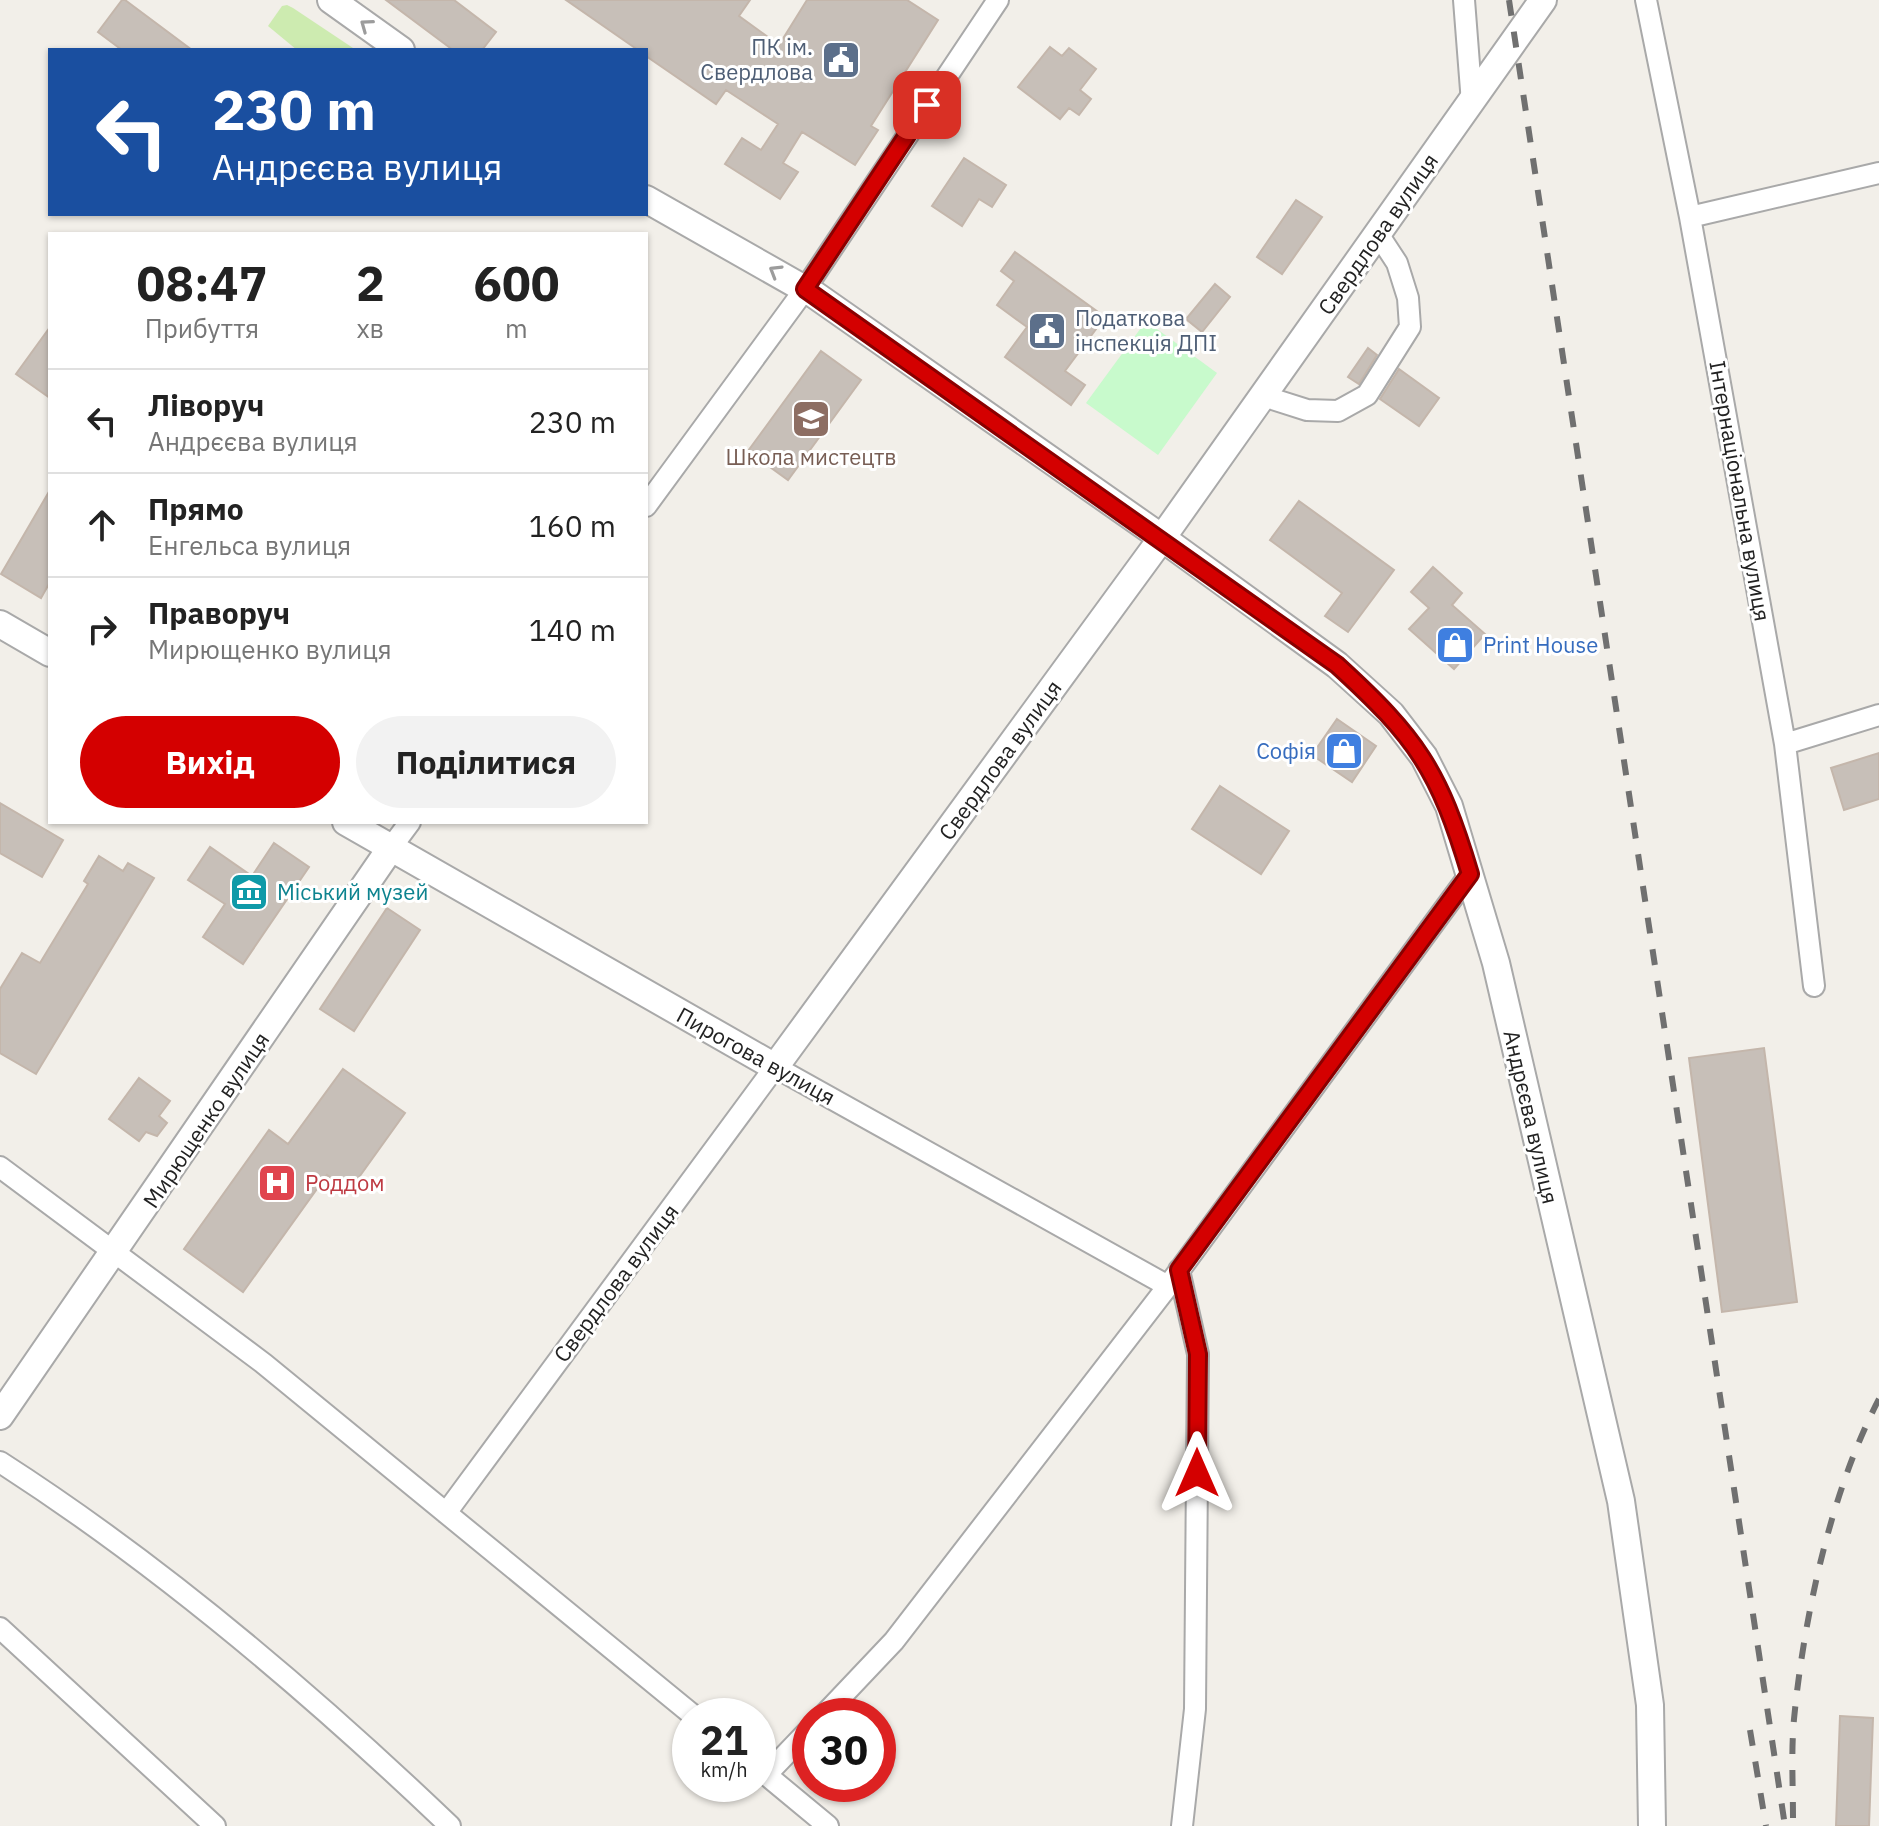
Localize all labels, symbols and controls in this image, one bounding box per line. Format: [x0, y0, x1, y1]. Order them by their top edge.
one-way arrow [361, 20, 375, 35]
place label: ПК ім. Свердлова [700, 32, 813, 86]
public building icon: ПК ім. Свердлова [820, 39, 862, 81]
pin [893, 71, 961, 139]
text: 230 m [212, 73, 376, 145]
icon: left [80, 80, 184, 184]
icon: arrive [905, 83, 949, 127]
text: Андрєєва вулиця [212, 143, 502, 190]
street label: Свердлова вулиця [1311, 147, 1444, 320]
text: 08:47 [136, 252, 267, 314]
text: 2 [356, 252, 385, 314]
text: 600 [473, 252, 560, 314]
one-way arrow [769, 265, 784, 280]
place label: Податкова інспекція ДПІ [1075, 303, 1217, 357]
public building icon: Податкова інспекція ДПІ [1026, 310, 1068, 352]
text: Прибуття [145, 311, 259, 345]
text: хв [356, 311, 384, 345]
text: m [505, 311, 528, 345]
street label: Інтернаціональна вулиця [1703, 358, 1778, 623]
text: Ліворуч [148, 385, 264, 424]
school or university icon: Школа мистецтв [790, 398, 832, 440]
icon: left [80, 399, 124, 443]
text: 230 m [529, 402, 616, 441]
text: Андрєєва вулиця [148, 424, 358, 458]
place label: Школа мистецтв [725, 442, 897, 471]
text: Прямо [148, 489, 244, 528]
icon: ahead [80, 503, 124, 547]
text: 160 m [529, 506, 616, 545]
text: Енгельса вулиця [148, 528, 351, 562]
text: Праворуч [148, 593, 290, 632]
icon: right [80, 607, 124, 651]
text: 140 m [529, 610, 616, 649]
shop icon: Print House [1434, 624, 1476, 666]
place label: Print House [1483, 630, 1598, 659]
text: Мирющенко вулиця [148, 632, 392, 666]
street label: Свердлова вулиця [932, 674, 1067, 845]
button: Вихід [80, 716, 340, 808]
button: Поділитися [356, 716, 616, 808]
shop icon: Софія [1323, 730, 1365, 772]
place label: Софія [1256, 736, 1316, 765]
museum icon: Міський музей [228, 871, 270, 913]
place label: Міський музей [277, 877, 428, 906]
street label: Пирогова вулиця [672, 1000, 841, 1111]
street label: Мирющенко вулиця [136, 1026, 275, 1213]
street label: Андрєєва вулиця [1497, 1027, 1566, 1207]
hospital icon: Роддом [256, 1162, 298, 1204]
place label: Роддом [305, 1168, 385, 1197]
street label: Свердлова вулиця [547, 1198, 685, 1368]
position arrow [1155, 1431, 1239, 1515]
speed limit sign: 30 [792, 1698, 896, 1802]
text: 21 [700, 1714, 748, 1766]
text: km/h [700, 1756, 748, 1783]

